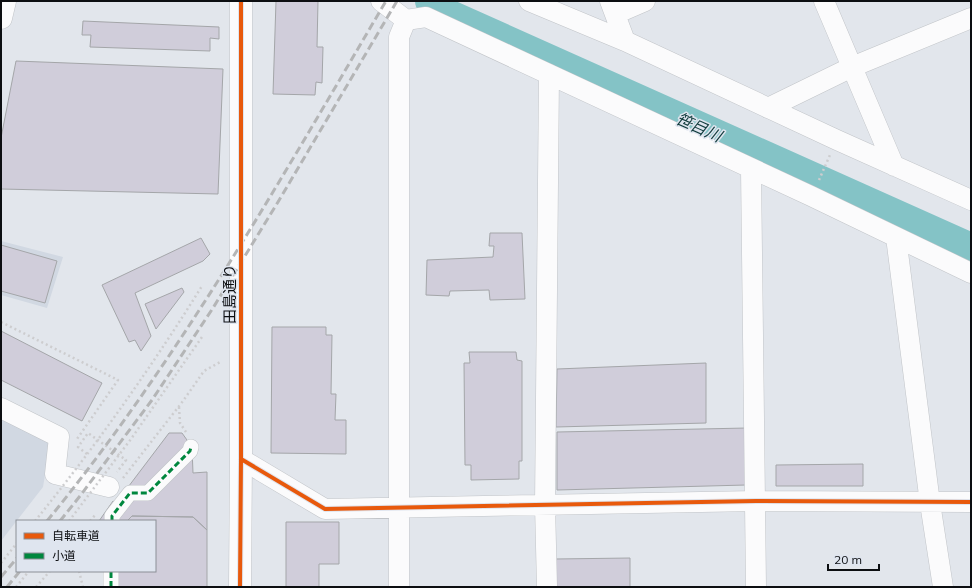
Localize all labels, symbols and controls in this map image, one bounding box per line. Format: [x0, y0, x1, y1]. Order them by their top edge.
water label: 笹目川 [673, 108, 727, 147]
street label: 田島通り [220, 264, 239, 324]
legend [16, 520, 156, 572]
text: 自転車道 [52, 528, 100, 543]
scale bar [828, 546, 879, 572]
text: 小道 [52, 548, 76, 563]
text: 20 m [834, 552, 862, 567]

